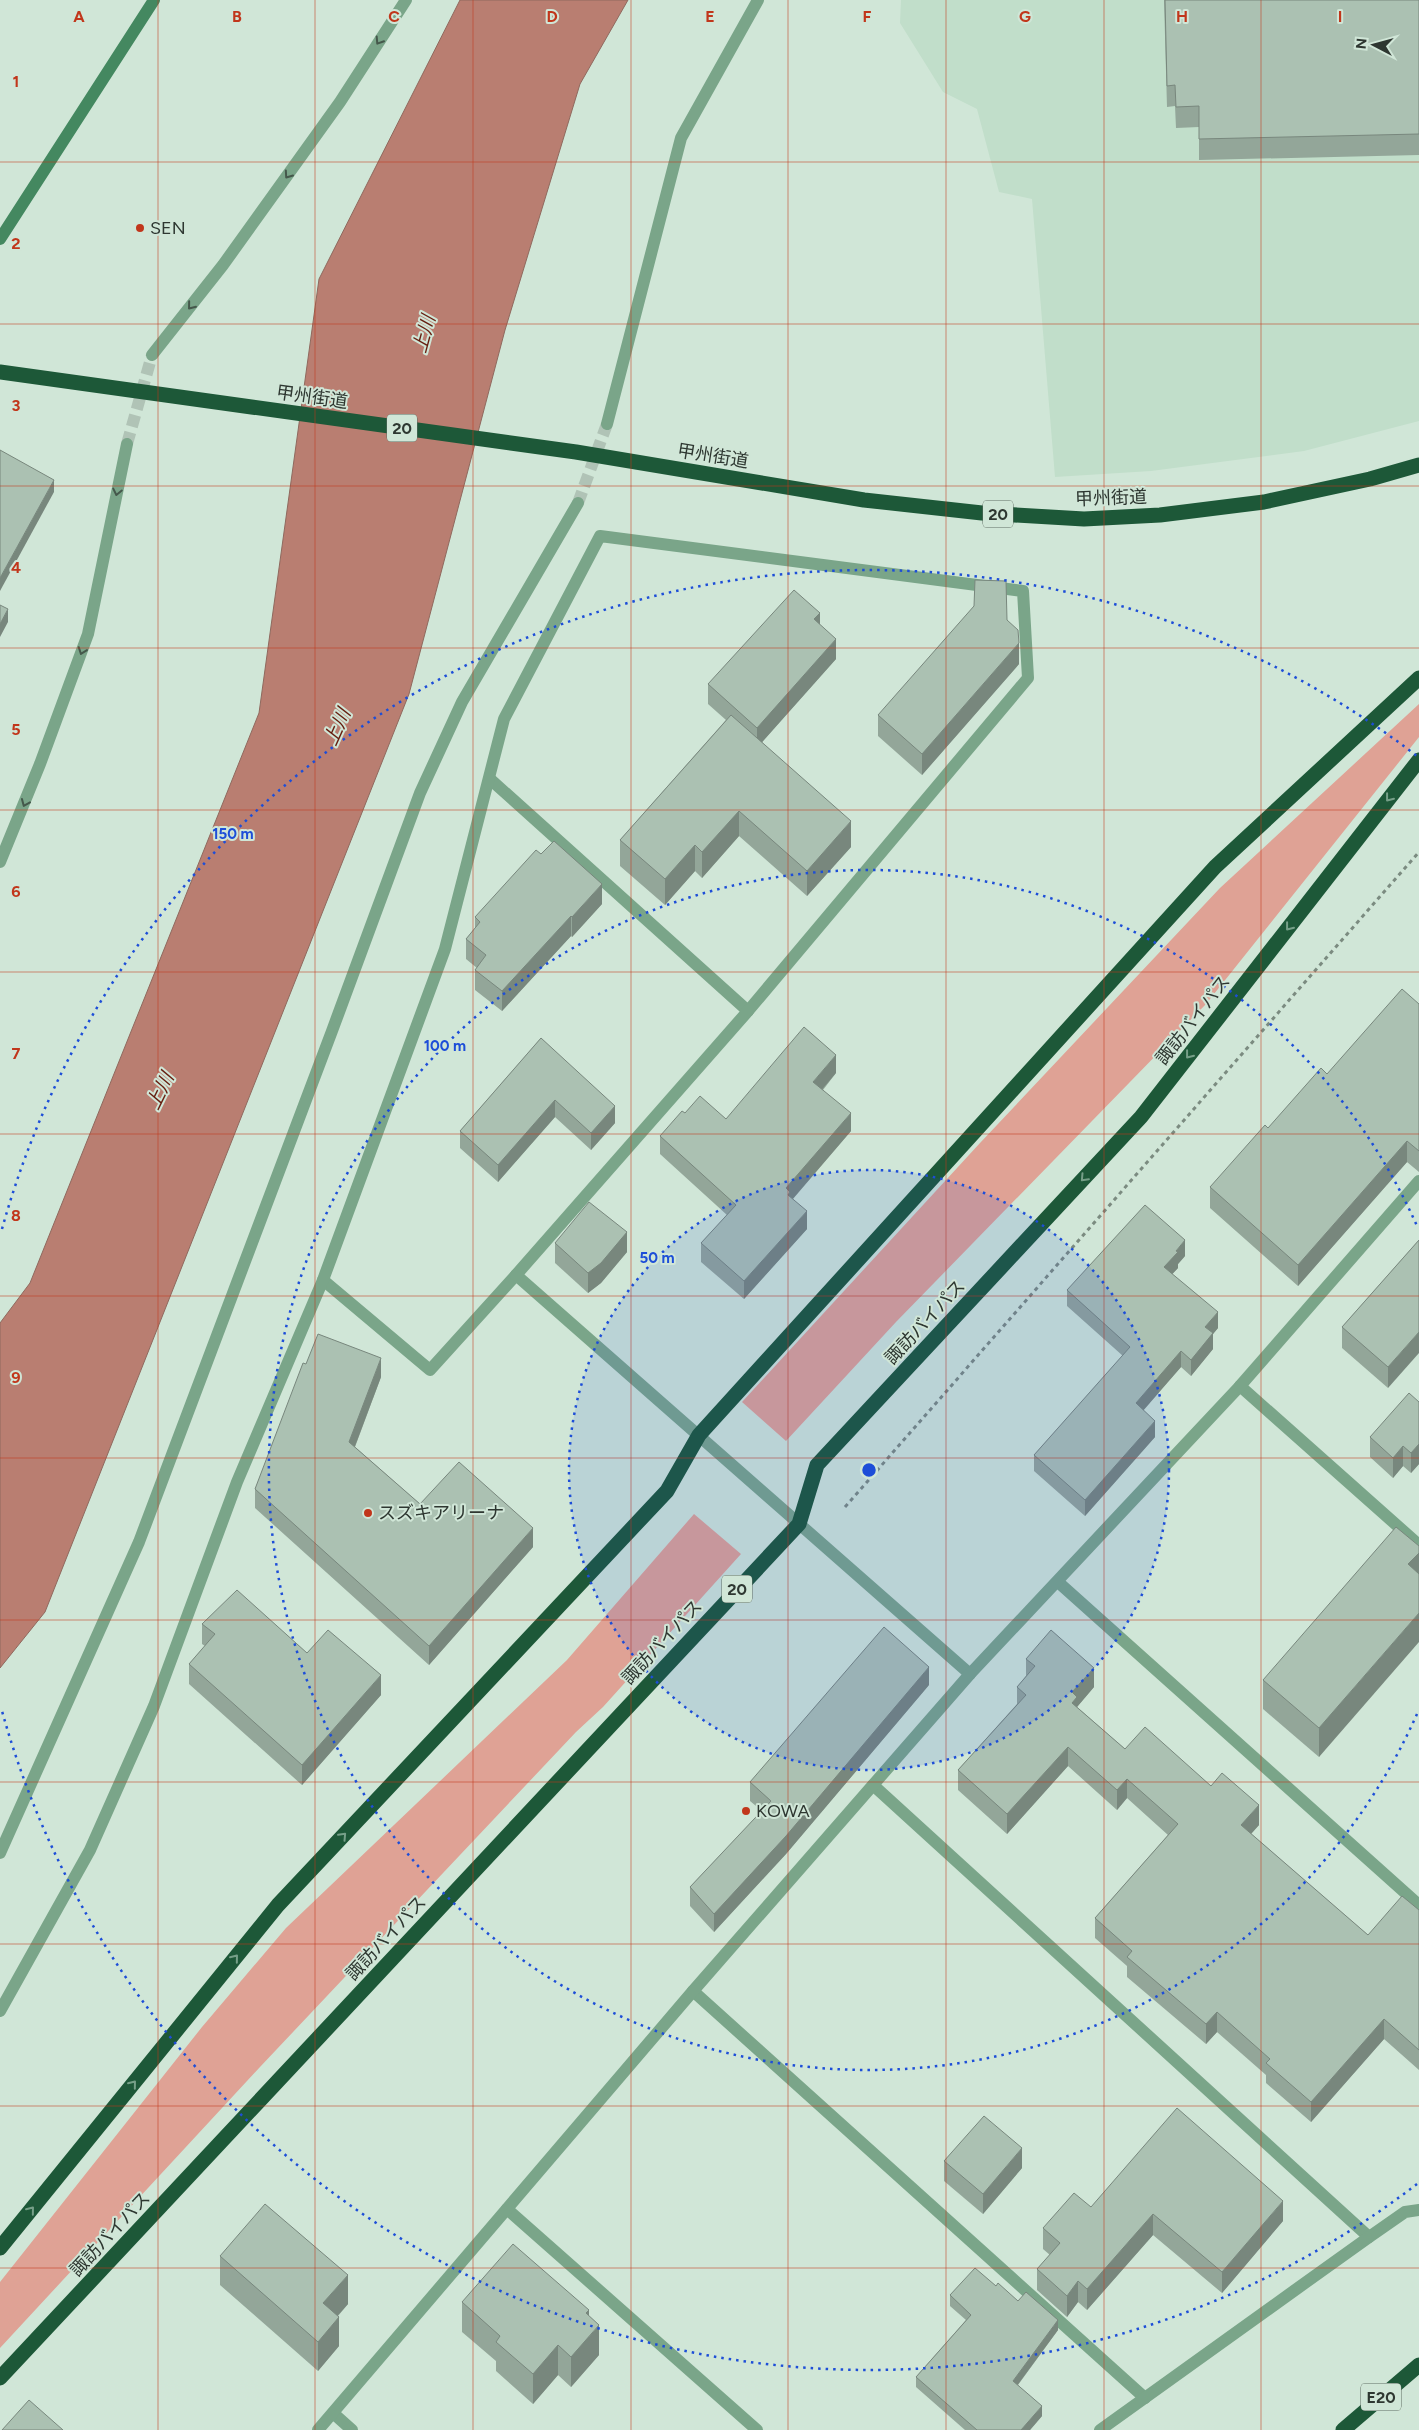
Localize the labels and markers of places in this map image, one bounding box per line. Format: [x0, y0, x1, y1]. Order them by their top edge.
place label: SEN [150, 217, 186, 239]
marker: SEN [134, 222, 146, 234]
centre of rings [860, 1461, 878, 1479]
place label: スズキアリーナ [378, 1502, 504, 1524]
marker: スズキアリーナ [362, 1507, 374, 1519]
place label: KOWA [756, 1800, 810, 1822]
marker: KOWA [740, 1805, 752, 1817]

